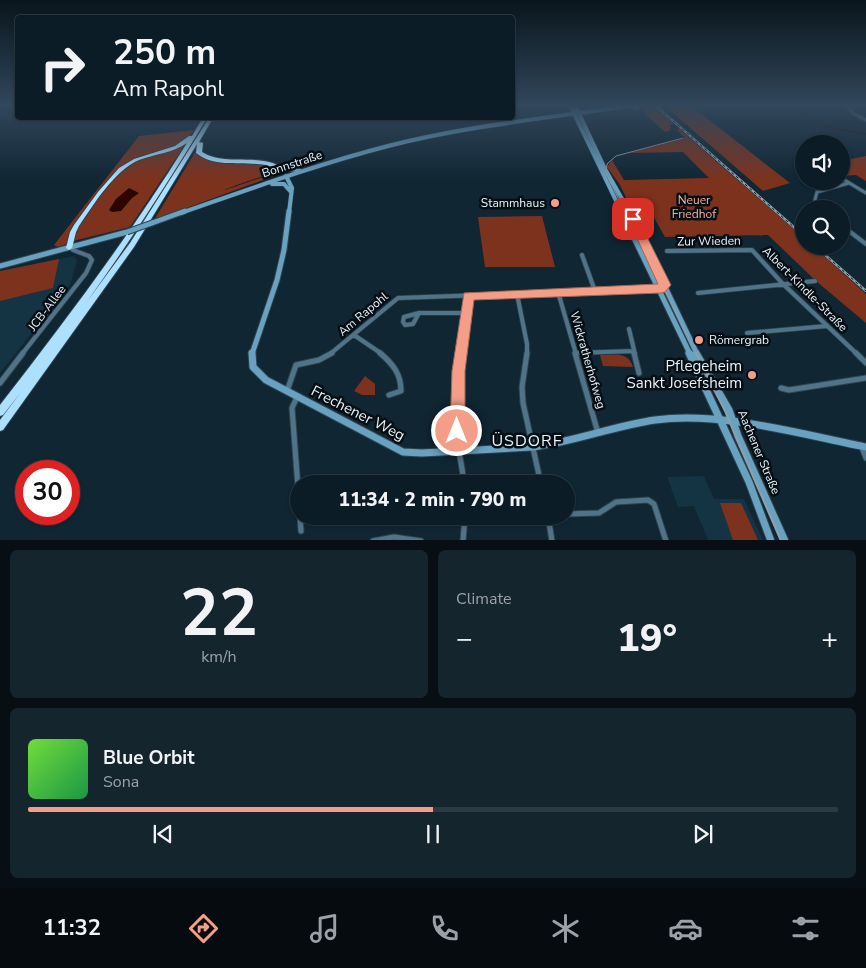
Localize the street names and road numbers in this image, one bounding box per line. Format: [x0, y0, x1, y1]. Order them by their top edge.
street label: Bonnstraße [260, 147, 324, 181]
street label: Zur Wieden [677, 232, 741, 250]
street label: Albert-Kindle-Straße [759, 243, 851, 335]
street label: JCB-Allee [24, 282, 69, 335]
street label: Am Rapohl [335, 288, 392, 340]
street label: Wickratherhofweg [566, 309, 610, 411]
street label: Frechener Weg [308, 381, 408, 445]
street label: Aachener Straße [734, 407, 784, 497]

